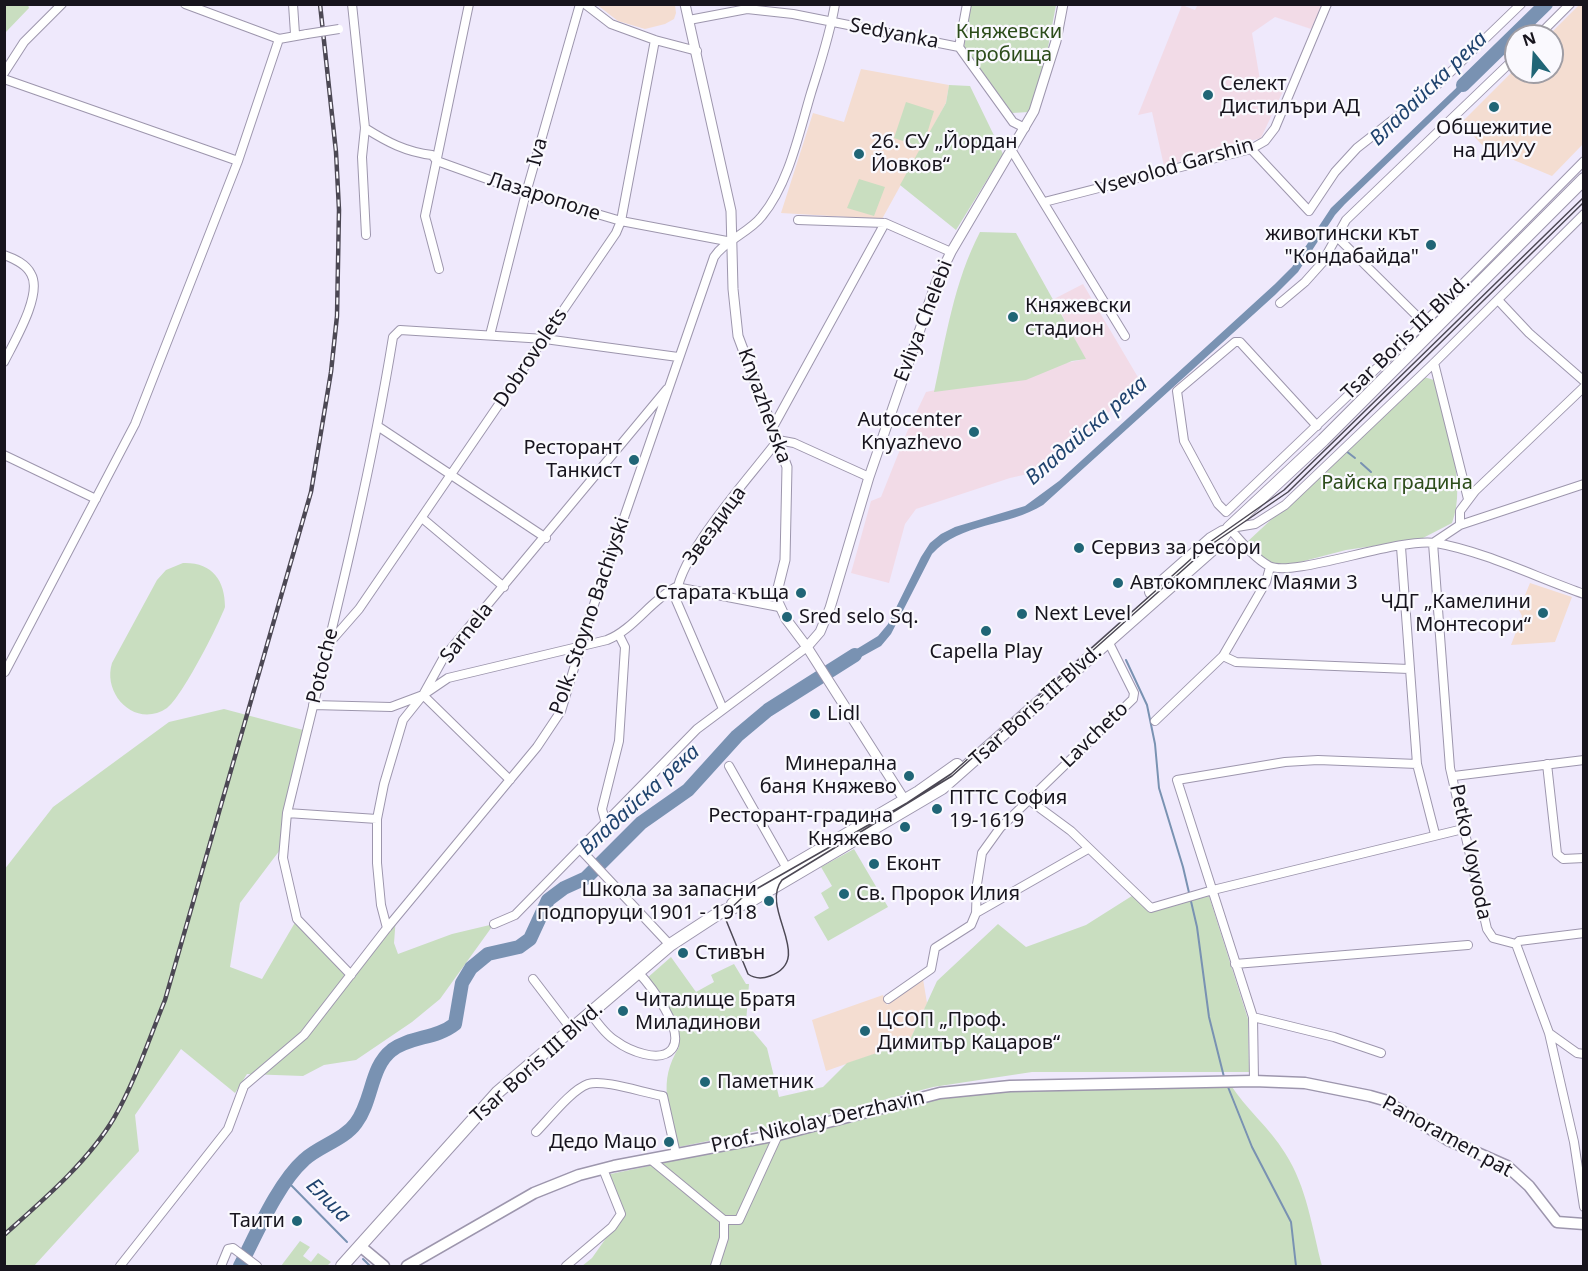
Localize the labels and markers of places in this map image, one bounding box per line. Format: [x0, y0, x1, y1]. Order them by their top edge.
place label: Селект Дистилъри АД [1220, 72, 1360, 119]
marker: Селект Дистилъри АД [1201, 88, 1215, 102]
marker: Общежитие на ДИУУ [1487, 100, 1501, 114]
place label: Общежитие на ДИУУ [1436, 116, 1552, 163]
place label: 26. СУ „Йордан Йовков“ [871, 130, 1018, 177]
marker: 26. СУ „Йордан Йовков“ [852, 147, 866, 161]
place label: животински кът "Кондабайда" [1265, 222, 1419, 269]
marker: животински кът "Кондабайда" [1424, 238, 1438, 252]
place label: Княжевски стадион [1025, 294, 1131, 341]
marker: Княжевски стадион [1006, 310, 1020, 324]
place label: Autocenter Knyazhevo [858, 408, 962, 455]
marker: Autocenter Knyazhevo [967, 425, 981, 439]
place label: Ресторант Танкист [523, 436, 622, 483]
marker: Ресторант Танкист [627, 453, 641, 467]
place label: Сервиз за ресори [1091, 536, 1261, 560]
marker: Сервиз за ресори [1072, 541, 1086, 555]
place label: Автокомплекс Маями 3 [1130, 571, 1358, 595]
marker: Автокомплекс Маями 3 [1111, 576, 1125, 590]
place label: Старата къща [655, 581, 789, 605]
marker: Старата къща [794, 586, 808, 600]
place label: ЧДГ „Камелини Монтесори“ [1381, 590, 1531, 637]
place label: Next Level [1034, 602, 1131, 626]
place label: Sred selo Sq. [799, 605, 919, 629]
marker: ЧДГ „Камелини Монтесори“ [1536, 606, 1550, 620]
marker: Next Level [1015, 607, 1029, 621]
marker: Sred selo Sq. [780, 610, 794, 624]
marker: Capella Play [979, 624, 993, 638]
place label: Capella Play [930, 640, 1042, 664]
place label: Lidl [827, 702, 860, 726]
marker: Lidl [808, 707, 822, 721]
place label: Минерална баня Княжево [760, 752, 897, 799]
marker: Минерална баня Княжево [902, 769, 916, 783]
place label: ПТТС София 19-1619 [949, 786, 1067, 833]
marker: ПТТС София 19-1619 [930, 802, 944, 816]
place label: Ресторант-градина Княжево [708, 804, 893, 851]
marker: Ресторант-градина Княжево [898, 820, 912, 834]
place label: Еконт [886, 852, 941, 876]
marker: Еконт [867, 857, 881, 871]
place label: Школа за запасни подпоруци 1901 - 1918 [537, 878, 757, 925]
place label: Св. Пророк Илия [856, 882, 1020, 906]
marker: Св. Пророк Илия [837, 887, 851, 901]
marker: Школа за запасни подпоруци 1901 - 1918 [762, 894, 776, 908]
place label: Стивън [695, 941, 765, 965]
marker: Стивън [676, 946, 690, 960]
place label: Читалище Братя Миладинови [635, 988, 796, 1035]
marker: Читалище Братя Миладинови [616, 1004, 630, 1018]
place label: ЦСОП „Проф. Димитър Кацаров“ [877, 1008, 1060, 1055]
marker: ЦСОП „Проф. Димитър Кацаров“ [858, 1024, 872, 1038]
place label: Паметник [717, 1070, 814, 1094]
marker: Паметник [698, 1075, 712, 1089]
place label: Дедо Мацо [549, 1130, 657, 1154]
marker: Дедо Мацо [662, 1135, 676, 1149]
place label: Таити [229, 1209, 285, 1233]
marker: Таити [290, 1214, 304, 1228]

